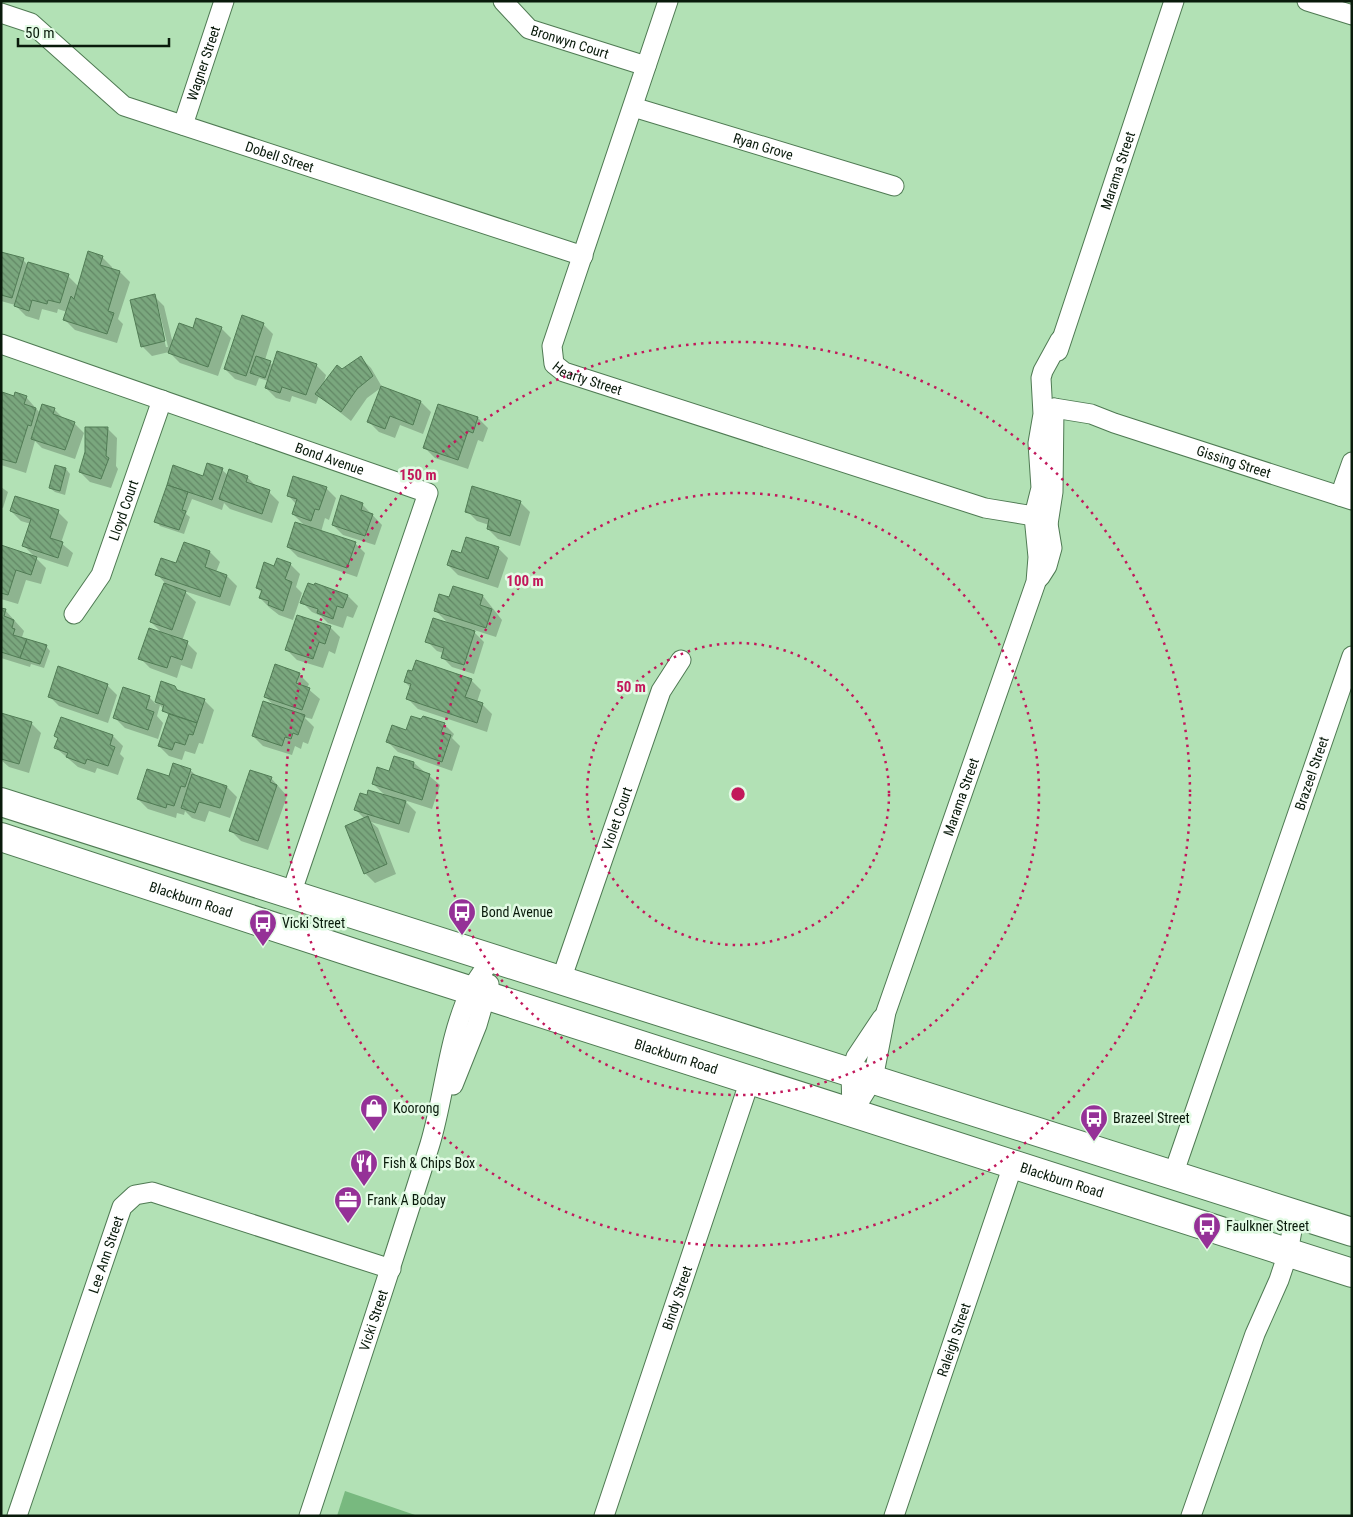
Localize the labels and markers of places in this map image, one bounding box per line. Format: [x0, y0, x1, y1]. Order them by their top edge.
centre of rings [729, 785, 747, 803]
bus stop icon: Bond Avenue [447, 897, 477, 936]
place label: Bond Avenue [481, 904, 553, 920]
bus stop icon: Vicki Street [248, 908, 278, 947]
place label: Vicki Street [282, 915, 345, 931]
shop icon: Koorong [359, 1093, 389, 1132]
place label: Koorong [393, 1100, 439, 1116]
bus stop icon: Brazeel Street [1079, 1103, 1109, 1142]
place label: Brazeel Street [1113, 1110, 1190, 1126]
restaurant icon: Fish & Chips Box [349, 1148, 379, 1187]
place label: Fish & Chips Box [383, 1155, 475, 1171]
office icon: Frank A Boday [333, 1185, 363, 1224]
place label: Frank A Boday [367, 1192, 446, 1208]
bus stop icon: Faulkner Street [1192, 1211, 1222, 1250]
place label: Faulkner Street [1226, 1218, 1309, 1234]

